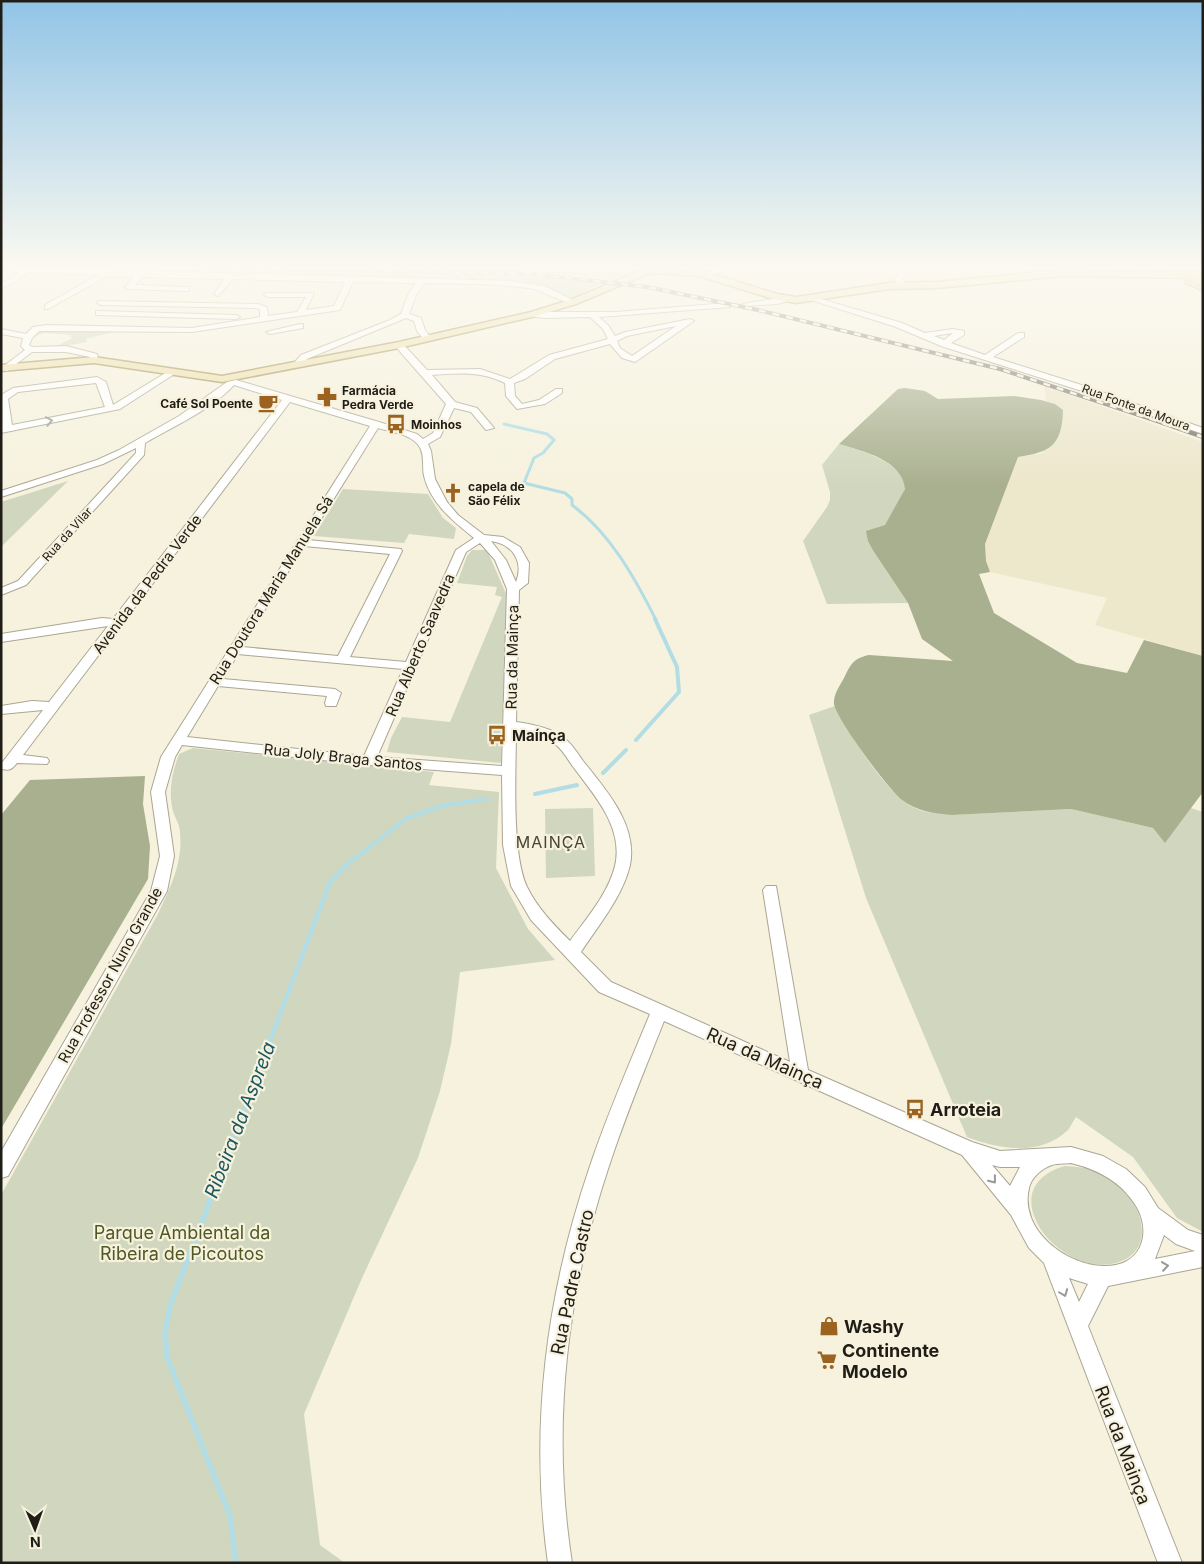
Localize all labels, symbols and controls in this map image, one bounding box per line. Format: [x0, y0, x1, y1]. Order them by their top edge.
street label: Rua Fonte da Moura [1080, 380, 1192, 434]
place label: Farmácia Pedra Verde [342, 383, 414, 412]
pharmacy icon: Farmácia Pedra Verde [316, 386, 338, 408]
cafe icon: Café Sol Poente [257, 392, 279, 414]
place label: Café Sol Poente [160, 396, 253, 411]
bus stop icon: Moinhos [385, 413, 407, 435]
one-way arrow [45, 416, 54, 426]
place label: Moinhos [411, 417, 462, 432]
place label: capela de São Félix [468, 479, 525, 508]
church icon: capela de São Félix [442, 482, 464, 504]
street label: Rua Doutora Maria Manuela Sá [205, 492, 337, 688]
street label: Rua da Vilar [39, 503, 96, 564]
street label: Avenida da Pedra Verde [88, 510, 206, 658]
street label: Rua Alberto Saavedra [381, 571, 459, 719]
street label: Rua da Mainça [502, 605, 522, 709]
bus stop icon: Maínça [486, 724, 508, 746]
place label: Maínça [512, 726, 566, 745]
street label: Rua Joly Braga Santos [263, 739, 423, 775]
district label: MAINÇA [516, 832, 586, 852]
street label: Rua Professor Nuno Grande [54, 884, 166, 1066]
street label: Rua da Mainça [703, 1023, 827, 1093]
water label: Ribeira da Asprela [200, 1038, 280, 1201]
bus stop icon: Arroteia [904, 1098, 926, 1120]
place label: Arroteia [930, 1099, 1001, 1120]
one-way arrow [987, 1174, 995, 1183]
street label: Rua Padre Castro [546, 1207, 598, 1357]
park label: Parque Ambiental da Ribeira de Picoutos [94, 1222, 270, 1264]
one-way arrow [1161, 1262, 1170, 1272]
one-way arrow [1059, 1288, 1069, 1296]
shop icon: Washy [818, 1315, 840, 1337]
place label: Washy [844, 1316, 904, 1337]
place label: Continente Modelo [842, 1340, 940, 1382]
supermarket icon: Continente Modelo [816, 1349, 838, 1371]
street label: Rua da Mainça [1091, 1383, 1155, 1507]
north arrow [10, 1504, 60, 1554]
text: N [30, 1534, 41, 1551]

